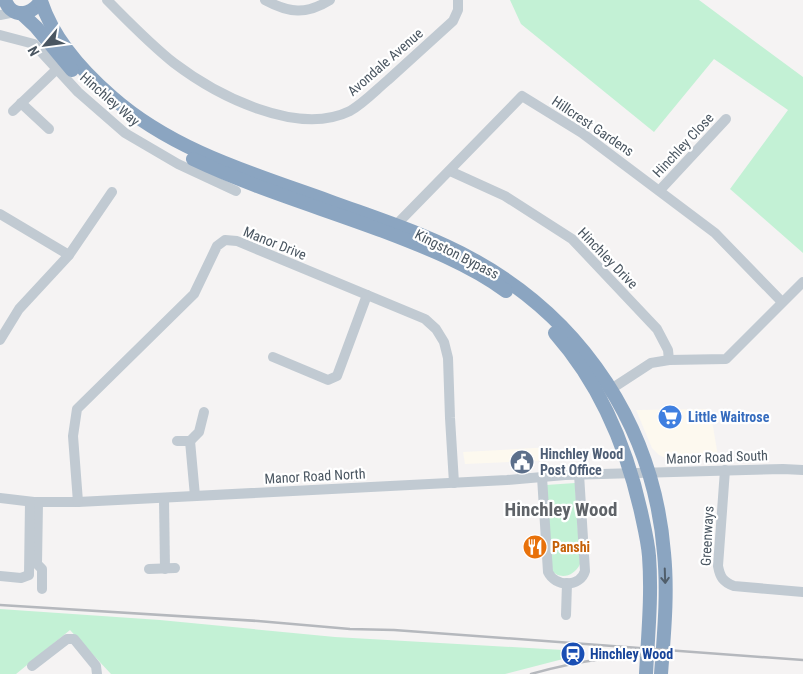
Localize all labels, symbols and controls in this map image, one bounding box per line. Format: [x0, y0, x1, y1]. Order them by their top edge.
north arrow [20, 20, 70, 70]
street label: Avondale Avenue [344, 25, 426, 99]
text: N [25, 44, 43, 59]
street label: Hinchley Way [77, 69, 143, 129]
street label: Hillcrest Gardens [549, 93, 637, 159]
street label: Hinchley Close [649, 109, 717, 180]
street label: Manor Drive [241, 223, 309, 263]
street label: Hinchley Drive [575, 224, 641, 292]
street label: Kingston Bypass [412, 226, 502, 282]
supermarket icon: Little Waitrose [657, 404, 683, 430]
place label: Little Waitrose [688, 409, 770, 425]
place label: Hinchley Wood Post Office [540, 446, 623, 478]
street label: Manor Road South [666, 447, 768, 467]
public building icon: Hinchley Wood Post Office [509, 449, 535, 475]
street label: Manor Road North [264, 465, 366, 487]
district label: Hinchley Wood [505, 498, 617, 521]
street label: Greenways [697, 506, 717, 566]
restaurant icon: Panshi [522, 534, 548, 560]
place label: Panshi [552, 539, 590, 555]
one-way arrow [660, 568, 670, 584]
station icon: Hinchley Wood [560, 641, 586, 667]
place label: Hinchley Wood [590, 646, 673, 662]

